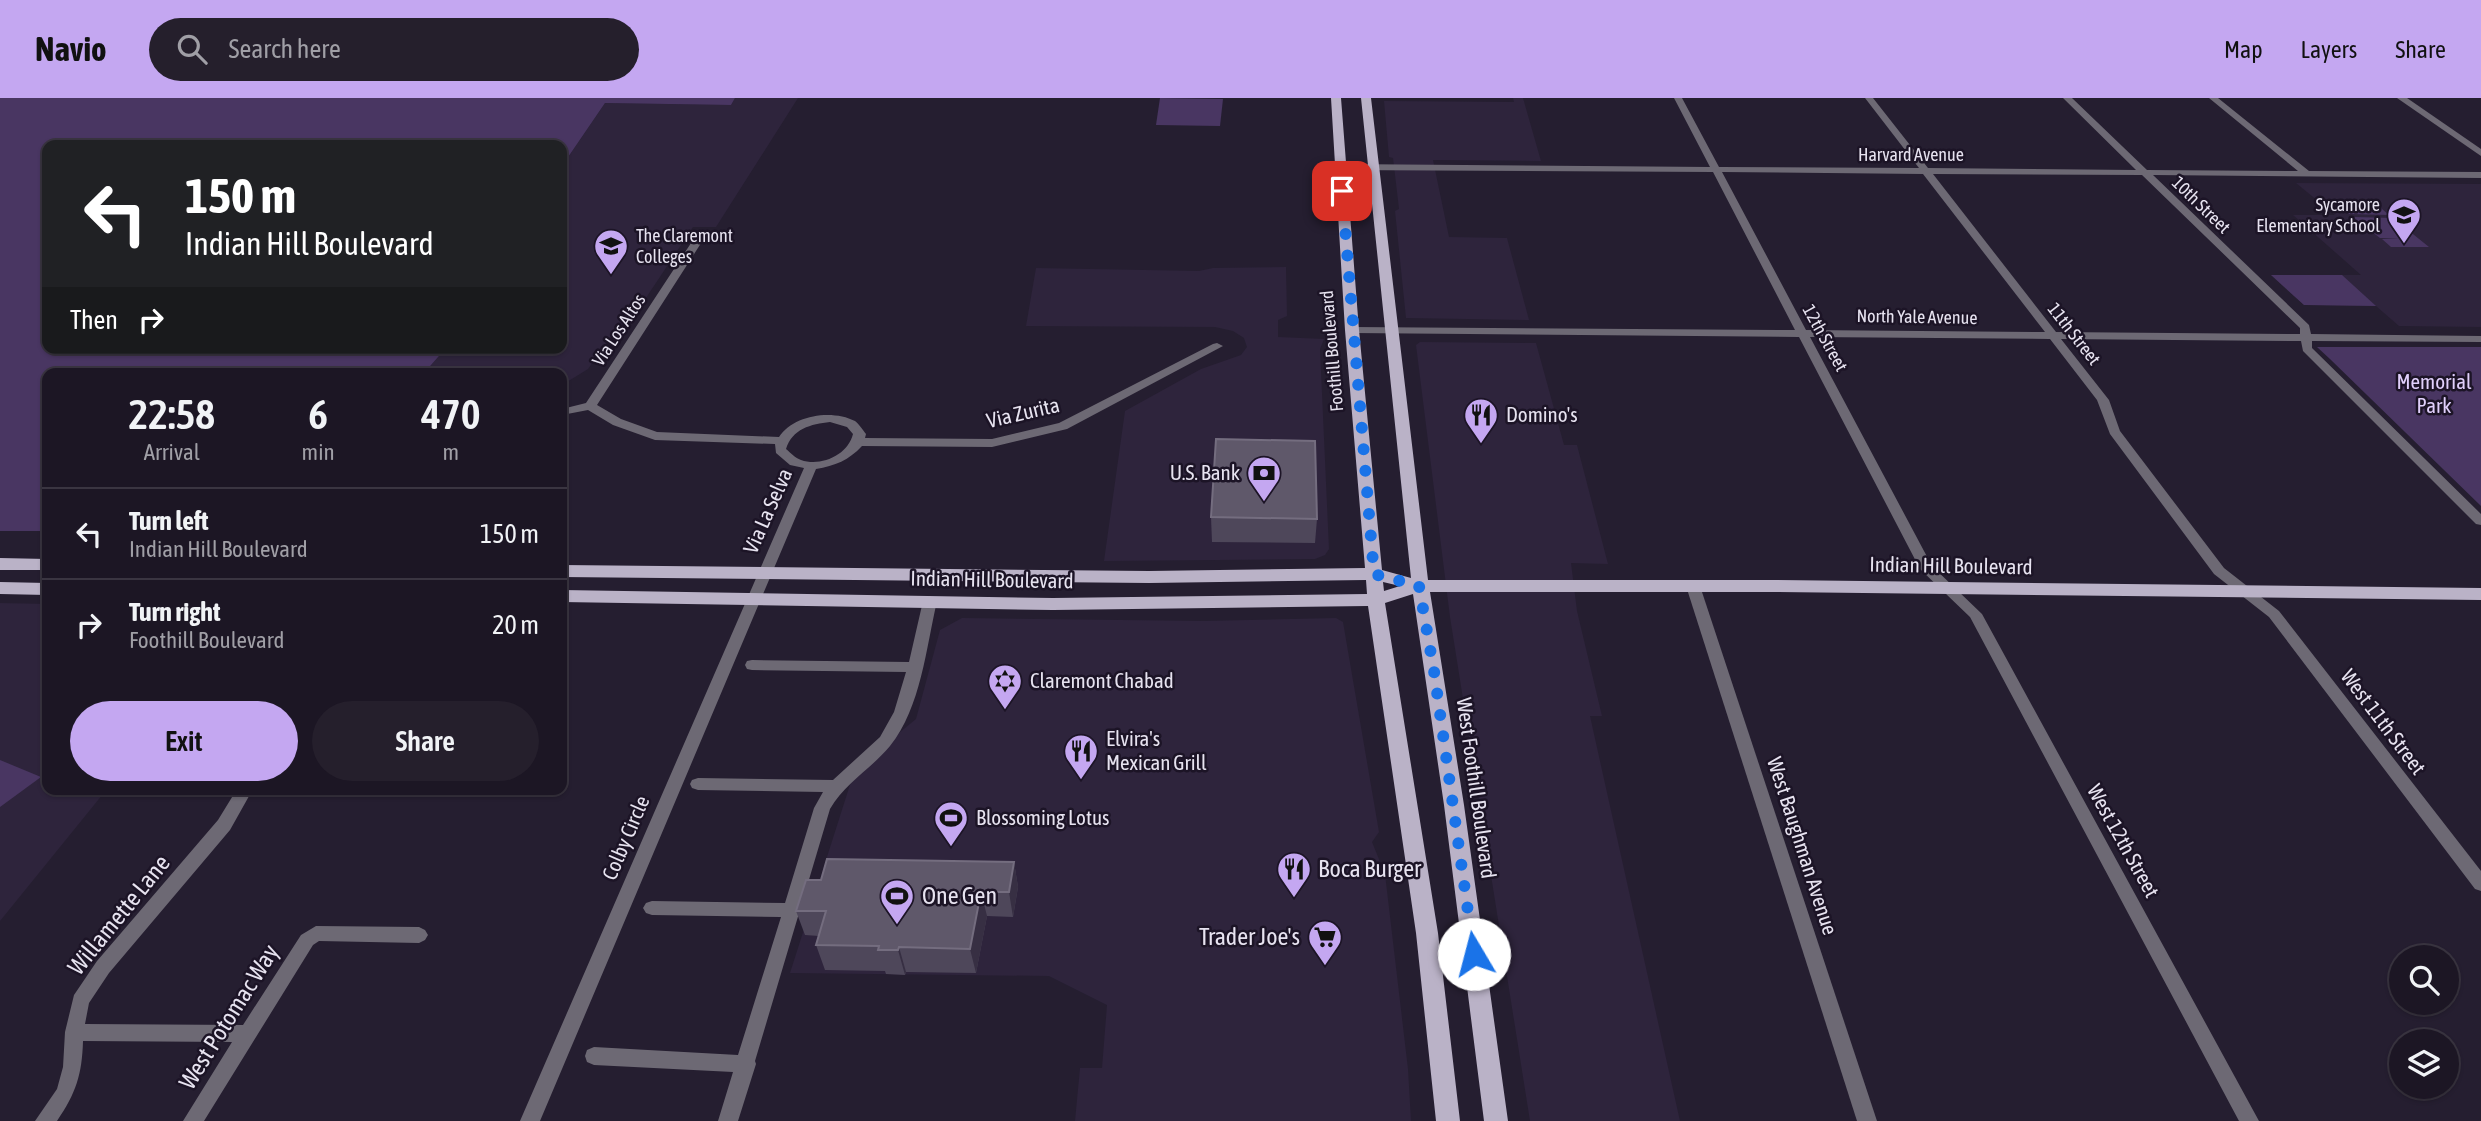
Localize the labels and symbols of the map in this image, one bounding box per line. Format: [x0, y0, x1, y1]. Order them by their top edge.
street label: Harvard Avenue [1858, 144, 1964, 165]
pin [1312, 161, 1372, 221]
street label: 10th Street [2168, 172, 2235, 237]
place label: Sycamore Elementary School [2256, 194, 2380, 236]
school or university icon: Sycamore Elementary School [2385, 196, 2423, 245]
place label: The Claremont Colleges [636, 225, 733, 267]
school or university icon: The Claremont Colleges [592, 227, 630, 276]
street label: Via Los Altos [588, 290, 650, 370]
street label: Foothill Boulevard [1316, 290, 1347, 413]
street label: 11th Street [2044, 299, 2105, 369]
street label: 12th Street [1799, 301, 1852, 375]
street label: North Yale Avenue [1856, 305, 1978, 328]
park label: Memorial Park [2397, 369, 2472, 417]
street label: Via Zurita [984, 392, 1062, 432]
restaurant icon: Domino's [1462, 396, 1500, 445]
place label: Domino's [1506, 402, 1578, 426]
bank icon: U.S. Bank [1245, 454, 1283, 503]
place label: U.S. Bank [1170, 460, 1240, 484]
street label: Via La Selva [738, 464, 796, 557]
street label: Indian Hill Boulevard [1869, 552, 2033, 578]
street label: Indian Hill Boulevard [910, 566, 1074, 592]
synagogue icon: Claremont Chabad [986, 662, 1024, 711]
street label: West 11th Street [2336, 664, 2431, 779]
place label: Claremont Chabad [1030, 668, 1174, 692]
street label: West Foothill Boulevard [1452, 696, 1502, 880]
place label: Elvira's Mexican Grill [1106, 726, 1207, 774]
restaurant icon: Elvira's Mexican Grill [1062, 732, 1100, 781]
street label: West Baughman Avenue [1763, 754, 1843, 938]
street label: West 12th Street [2083, 780, 2165, 901]
street label: Colby Circle [597, 792, 654, 883]
sports icon: Blossoming Lotus [932, 799, 970, 848]
place label: Blossoming Lotus [976, 805, 1110, 829]
street label: Willamette Lane [62, 850, 175, 980]
restaurant icon: Boca Burger [1275, 850, 1313, 899]
place label: Boca Burger [1318, 855, 1422, 882]
sports icon: One Gen [878, 877, 916, 926]
place label: One Gen [922, 882, 997, 909]
position arrow [1437, 917, 1511, 991]
supermarket icon: Trader Joe's [1306, 918, 1344, 967]
place label: Trader Joe's [1199, 923, 1300, 950]
street label: West Potomac Way [173, 939, 284, 1094]

